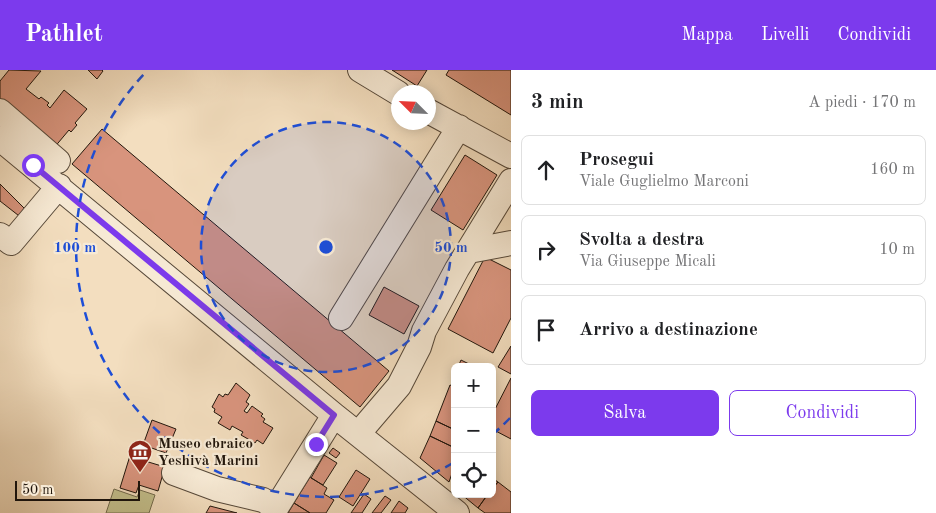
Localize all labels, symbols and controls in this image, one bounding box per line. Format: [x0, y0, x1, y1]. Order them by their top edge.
text: Pathlet [25, 23, 103, 47]
text: Mappa [681, 26, 733, 44]
text: Livelli [761, 26, 809, 44]
text: Condividi [837, 26, 911, 44]
north arrow [391, 85, 436, 130]
text: 3 min [531, 92, 584, 113]
text: A piedi · 170 m [808, 95, 916, 111]
text: Prosegui [579, 151, 654, 170]
route start [22, 154, 45, 177]
icon: ahead [532, 156, 560, 184]
text: 160 m [870, 162, 915, 178]
text: Viale Guglielmo Marconi [579, 174, 749, 190]
text: Svolta a destra [579, 231, 704, 250]
icon: right [532, 236, 560, 264]
centre of rings [317, 238, 335, 256]
text: 100 m [54, 241, 96, 256]
text: 50 m [434, 241, 468, 256]
text: 10 m [879, 242, 915, 258]
text: Via Giuseppe Micali [579, 254, 716, 270]
icon: arrive [532, 316, 560, 344]
text: Arrivo a destinazione [579, 321, 758, 340]
map controls [451, 363, 496, 498]
button: + [451, 363, 496, 408]
button: Salva [531, 390, 719, 436]
button: Condividi [729, 390, 916, 436]
button: − [451, 408, 496, 453]
route end [305, 433, 328, 456]
place label: Museo ebraico Yeshivà Marini [158, 437, 258, 469]
museum icon: Museo ebraico Yeshivà Marini [127, 439, 153, 473]
button: locate [451, 453, 496, 498]
scale bar [15, 478, 140, 501]
text: 50 m [22, 483, 53, 497]

